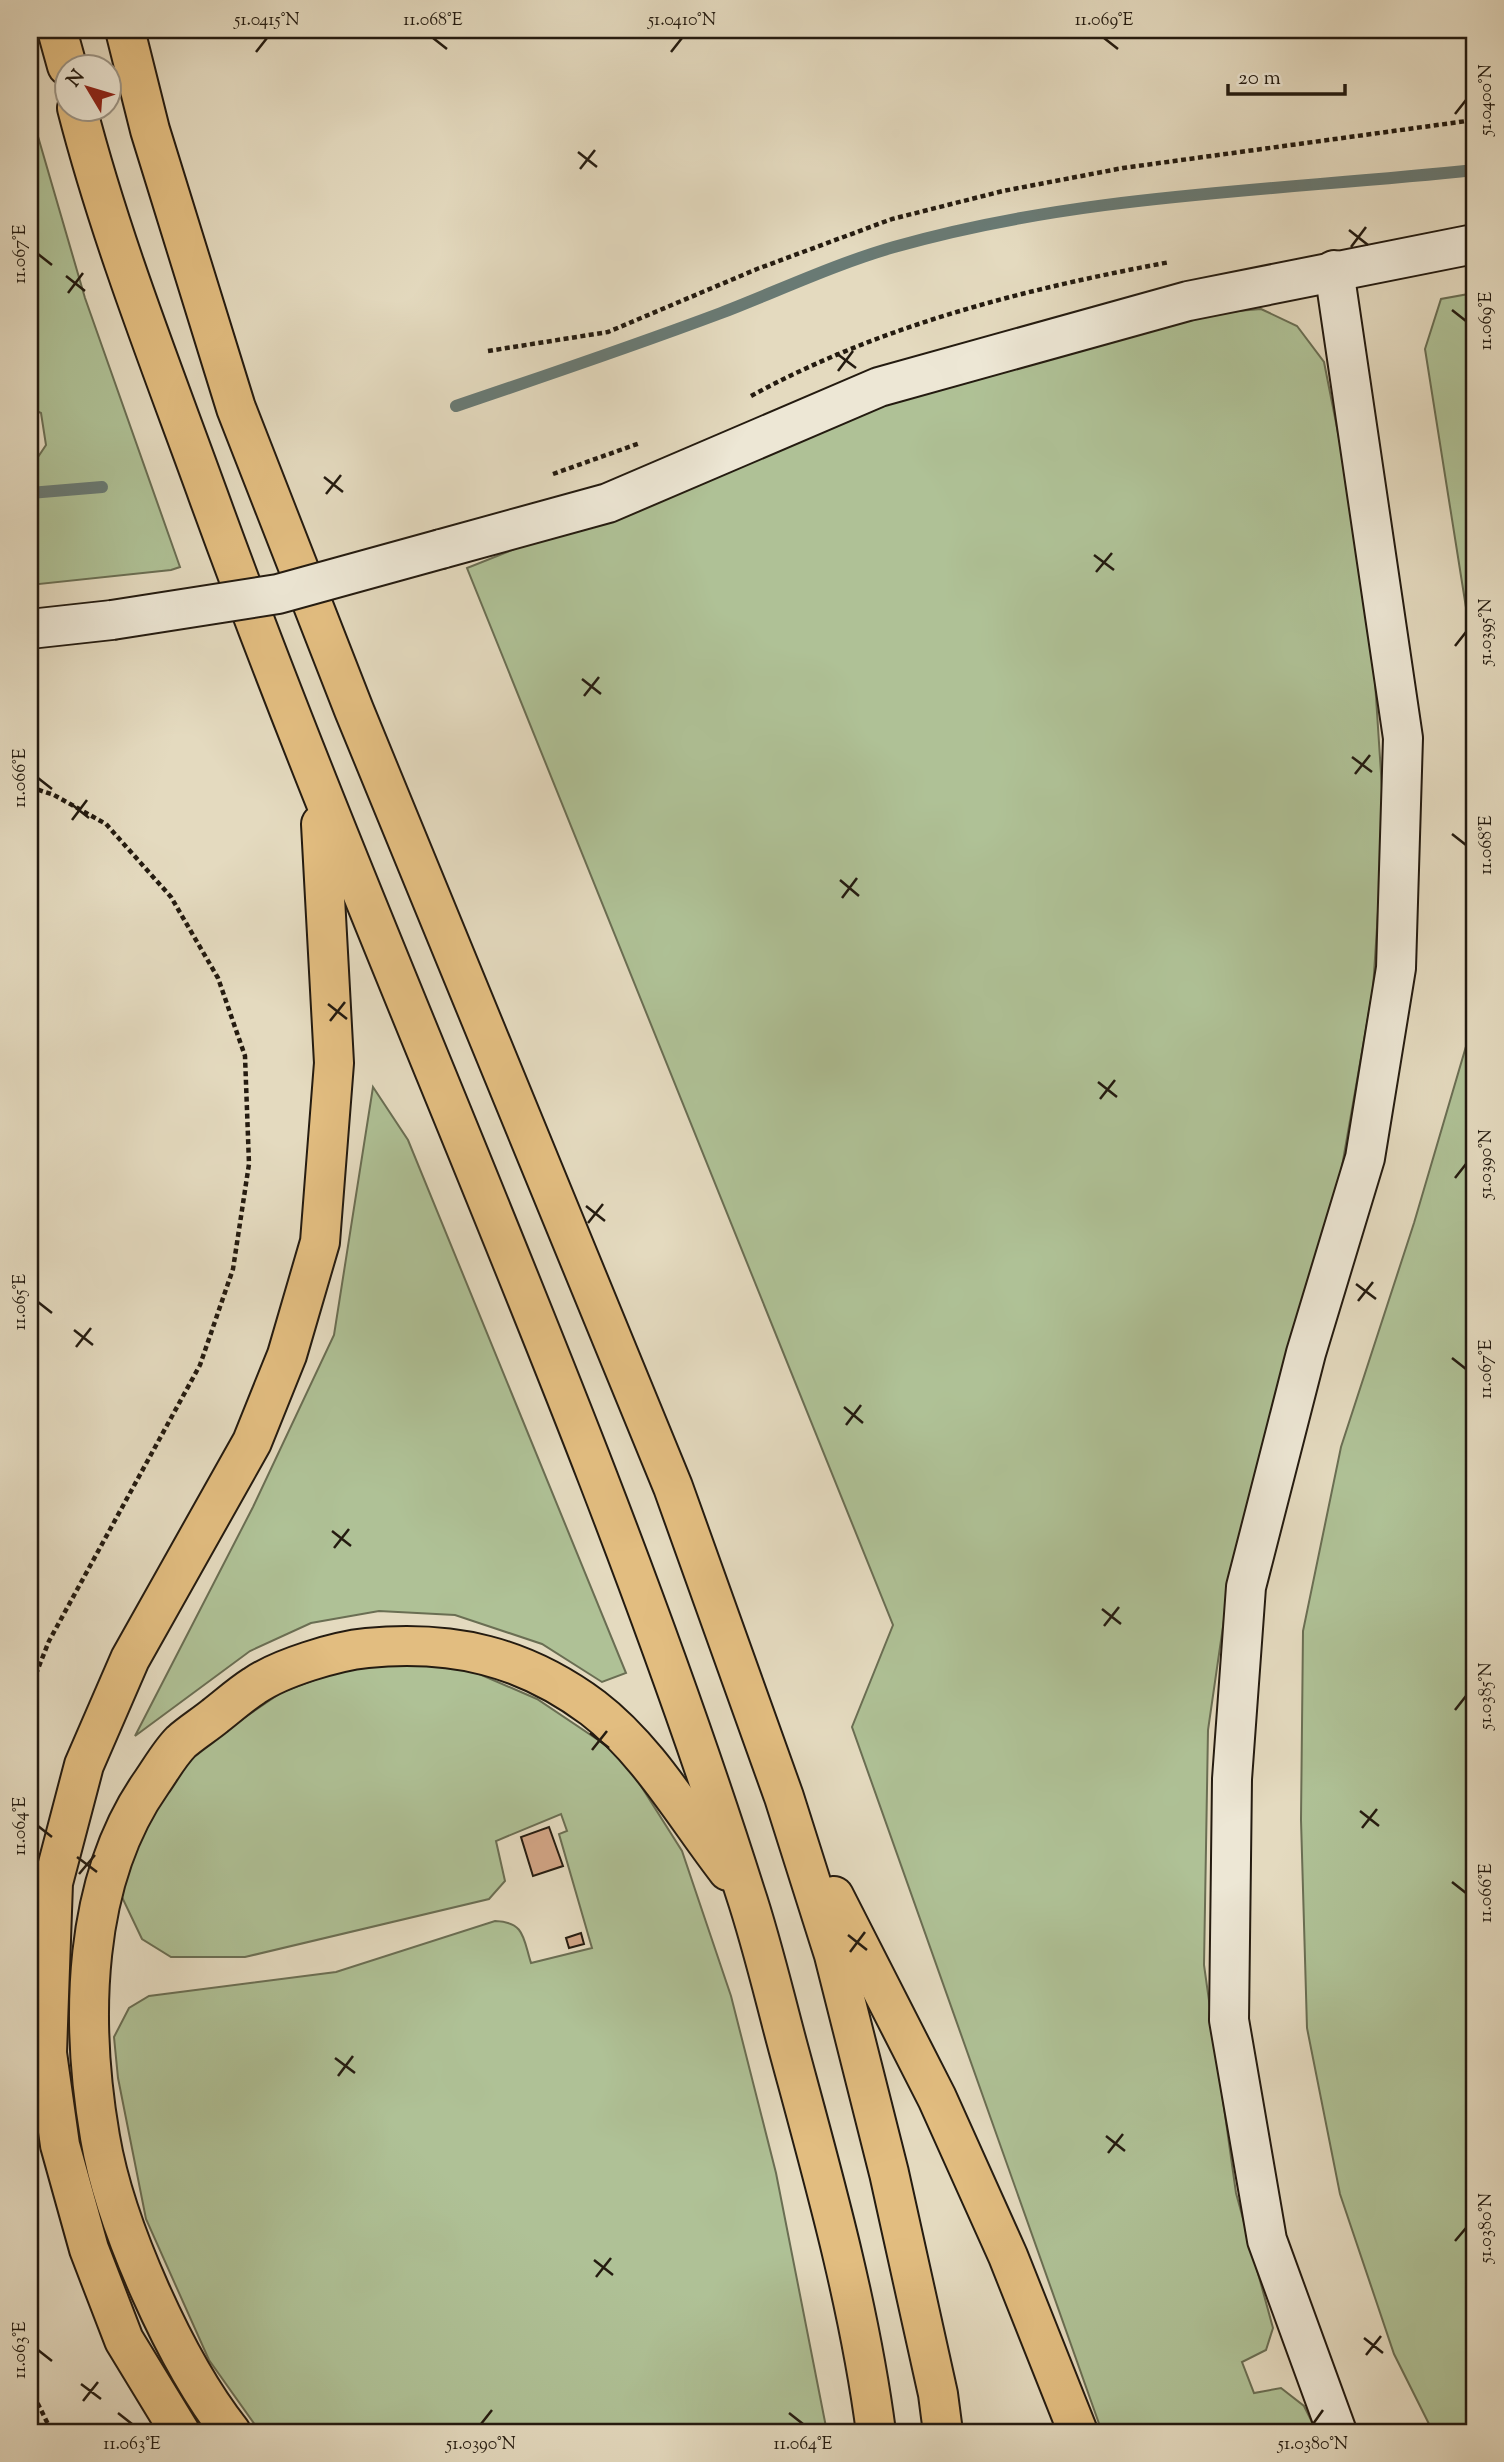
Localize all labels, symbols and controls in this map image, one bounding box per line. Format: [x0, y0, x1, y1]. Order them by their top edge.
text: 51.0415°N [233, 8, 300, 34]
text: 11.068°E [403, 8, 463, 34]
text: 51.0410°N [647, 8, 716, 34]
text: 11.069°E [1075, 8, 1133, 34]
north arrow [52, 52, 122, 122]
scale bar [1228, 52, 1345, 96]
text: 20 m [1238, 64, 1281, 94]
text: 51.0400°N [1474, 64, 1500, 137]
text: N [61, 65, 92, 93]
text: 11.067°E [8, 224, 34, 284]
text: 11.069°E [1474, 292, 1500, 350]
text: 51.0395°N [1474, 598, 1500, 667]
text: 11.066°E [8, 748, 34, 808]
text: 11.068°E [1474, 815, 1500, 875]
text: 51.0390°N [1474, 1129, 1500, 1200]
text: 11.065°E [8, 1274, 34, 1330]
text: 11.067°E [1474, 1339, 1500, 1399]
text: 51.0385°N [1474, 1662, 1500, 1731]
text: 11.064°E [8, 1796, 34, 1855]
text: 11.066°E [1474, 1863, 1500, 1923]
text: 51.0380°N [1474, 2193, 1500, 2264]
text: 11.063°E [8, 2321, 34, 2379]
text: 11.063°E [103, 2432, 161, 2458]
text: 51.0390°N [445, 2432, 516, 2458]
text: 11.064°E [774, 2432, 833, 2458]
text: 51.0380°N [1277, 2432, 1348, 2458]

